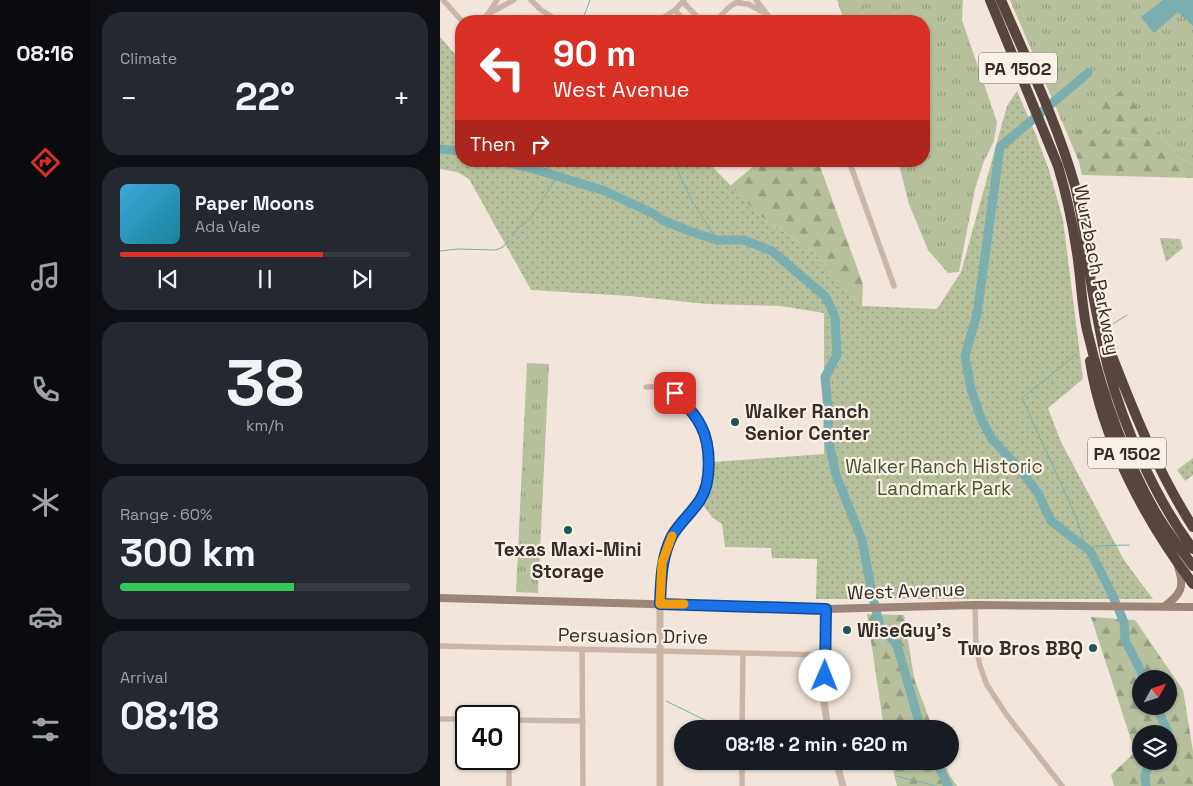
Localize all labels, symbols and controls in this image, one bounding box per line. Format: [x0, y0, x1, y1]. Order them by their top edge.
text: 90 m [553, 32, 636, 76]
icon: left [470, 35, 535, 100]
text: 08:16 [16, 39, 74, 67]
text: Climate [120, 48, 177, 69]
road number: PA 1502 [979, 52, 1057, 84]
text: 22° [235, 73, 295, 121]
text: West Avenue [553, 75, 690, 103]
text: − [120, 80, 137, 116]
text: + [393, 80, 410, 116]
icon: right [526, 130, 554, 158]
text: Then [470, 132, 516, 157]
icon: directions [28, 145, 63, 180]
street label: Wurzbach Parkway [1068, 183, 1126, 357]
text: Paper Moons [195, 191, 314, 216]
text: Ada Vale [195, 216, 260, 237]
icon: music [28, 259, 63, 294]
icon: previous [154, 265, 182, 293]
icon: pause [251, 265, 279, 293]
icon: next [348, 265, 376, 293]
text: 38 [226, 341, 304, 424]
icon: phone [28, 372, 63, 407]
pin [654, 372, 696, 414]
icon: arrive [661, 379, 689, 407]
place label: Walker Ranch Senior Center [745, 399, 870, 446]
text: km/h [246, 415, 284, 436]
marker: Walker Ranch Senior Center [729, 416, 741, 428]
road number: PA 1502 [1088, 438, 1166, 468]
park label: Walker Ranch Historic Landmark Park [845, 454, 1043, 501]
icon: climate [28, 485, 63, 520]
text: Range · 60% [120, 504, 212, 525]
marker: Texas Maxi-Mini Storage [562, 524, 574, 536]
text: 300 km [120, 529, 256, 577]
place label: Texas Maxi-Mini Storage [494, 537, 642, 584]
street label: West Avenue [847, 576, 965, 606]
icon: car [28, 599, 63, 634]
place label: WiseGuy's [857, 618, 951, 643]
street label: Persuasion Drive [558, 622, 708, 650]
marker: WiseGuy's [841, 624, 853, 636]
place label: Two Bros BBQ [958, 636, 1083, 661]
marker: Two Bros BBQ [1087, 642, 1099, 654]
position arrow [798, 649, 850, 701]
text: Arrival [120, 667, 168, 688]
north arrow [1132, 670, 1178, 715]
map controls [1132, 670, 1177, 770]
text: 08:18 [120, 692, 219, 740]
speed limit sign: 40 [455, 705, 520, 770]
icon: filters [28, 712, 63, 747]
button: layers [1132, 725, 1177, 770]
text: 08:18 · 2 min · 620 m [725, 732, 908, 757]

